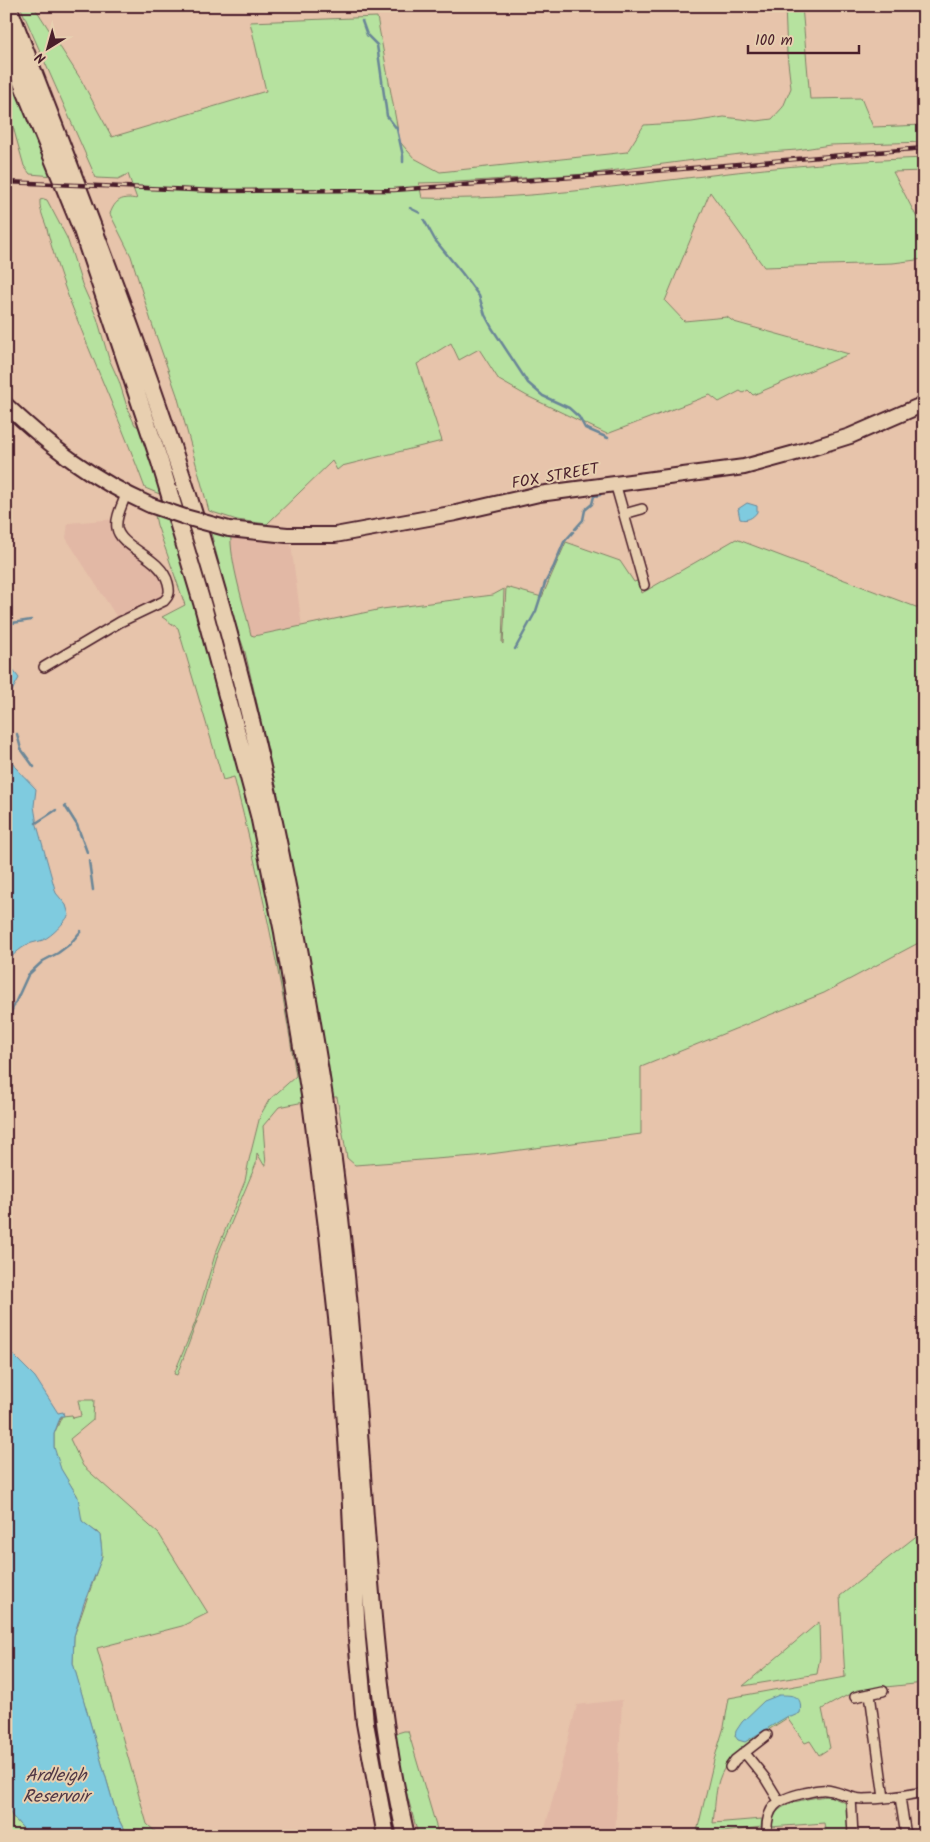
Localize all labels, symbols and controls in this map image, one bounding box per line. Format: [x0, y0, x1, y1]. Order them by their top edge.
north arrow [22, 22, 72, 72]
scale bar [748, 22, 859, 54]
text: 100 m [755, 29, 793, 53]
text: N [31, 46, 51, 69]
street label: FOX STREET [510, 456, 602, 496]
water label: Ardleigh Reservoir [23, 1762, 93, 1812]

